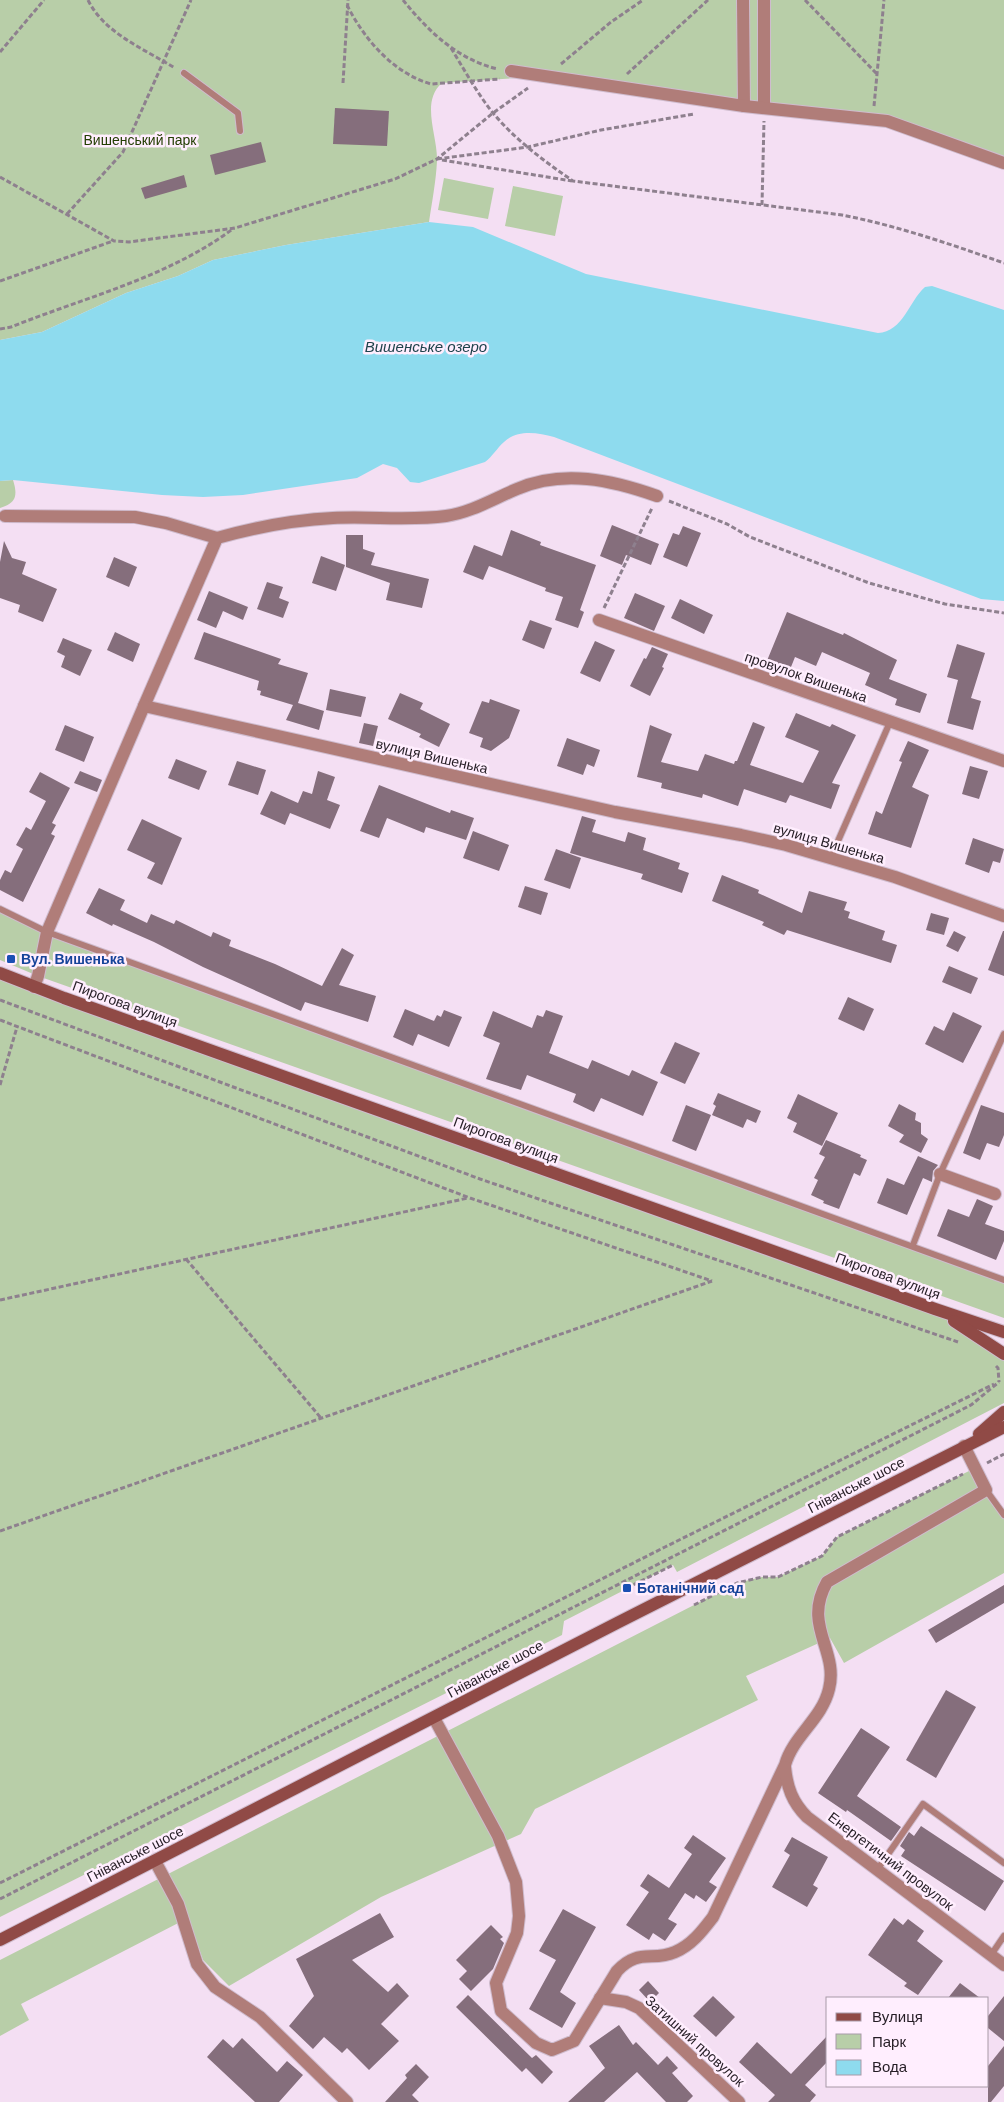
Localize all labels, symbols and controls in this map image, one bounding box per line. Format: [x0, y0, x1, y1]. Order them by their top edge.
park label: Вишенський парк [84, 131, 197, 149]
water label: Вишенське озеро [365, 337, 487, 357]
street label: провулок Вишенька [742, 648, 870, 706]
street label: вулиця Вишенька [374, 734, 490, 778]
street label: вулиця Вишенька [771, 819, 887, 867]
place label: Вул. Вишенька [21, 950, 125, 968]
marker: Вул. Вишенька [5, 953, 17, 965]
street label: Пирогова вулиця [70, 977, 180, 1031]
street label: Пирогова вулиця [451, 1113, 561, 1167]
street label: Пирогова вулиця [833, 1249, 943, 1303]
street label: Гніванське шосе [805, 1453, 908, 1517]
place label: Ботанічний сад [637, 1579, 744, 1597]
marker: Ботанічний сад [621, 1582, 633, 1594]
street label: Гніванське шосе [444, 1636, 546, 1702]
street label: Енергетичний провулок [825, 1808, 958, 1915]
street label: Гніванське шосе [84, 1822, 187, 1886]
street label: Затишний провулок [642, 1992, 749, 2091]
legend [826, 1997, 989, 2087]
text: Вулиця [872, 2007, 923, 2027]
text: Парк [872, 2032, 906, 2052]
text: Вода [872, 2057, 908, 2077]

